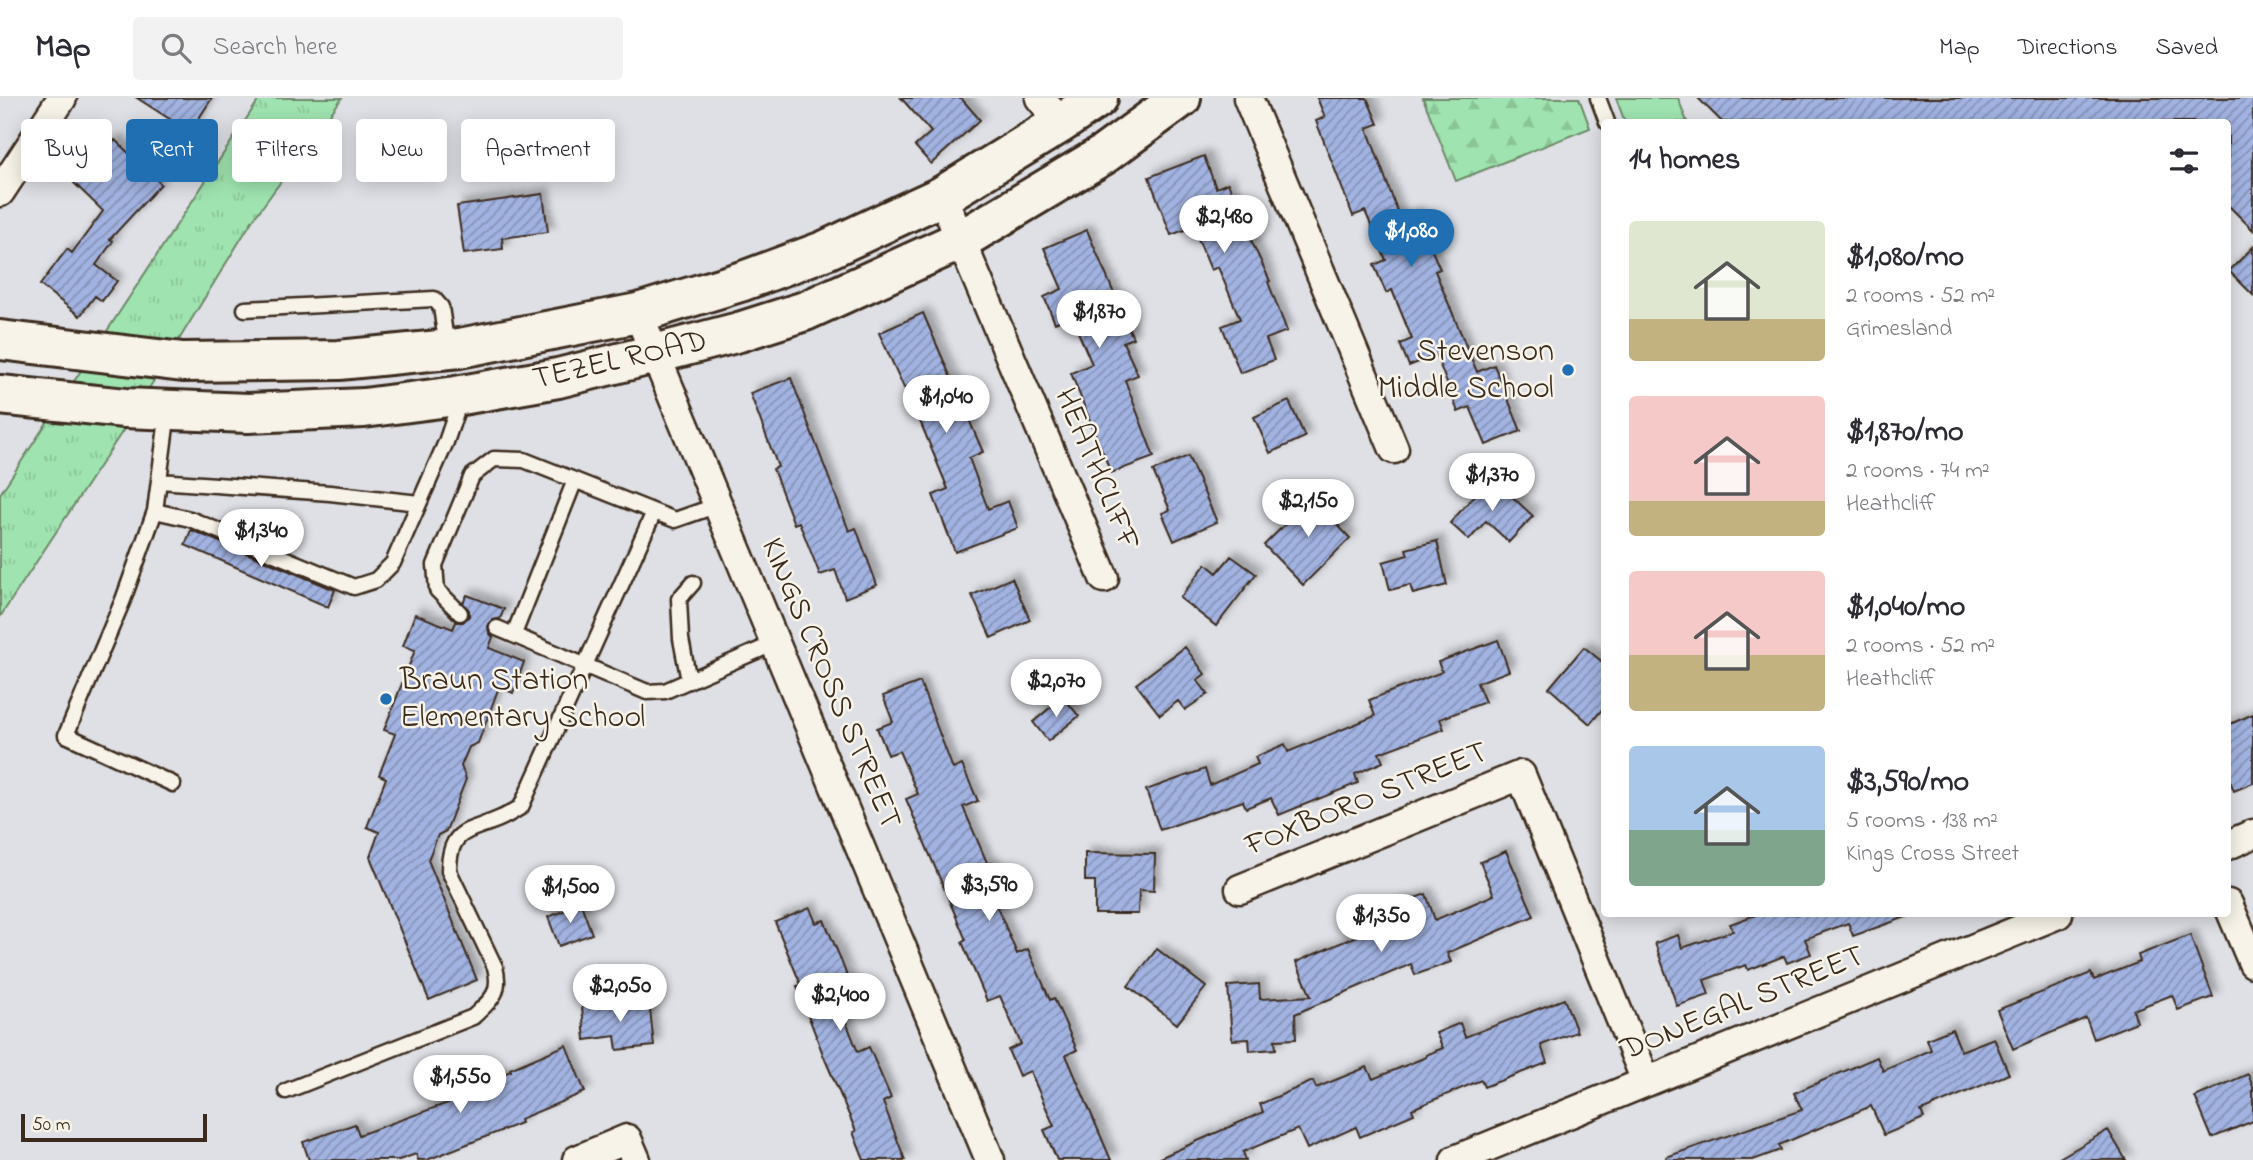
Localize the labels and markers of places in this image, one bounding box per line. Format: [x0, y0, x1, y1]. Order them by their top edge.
pin: $2,480 [1167, 195, 1281, 255]
pin: $1,080 [1354, 209, 1468, 269]
pin: $1,870 [1042, 290, 1156, 350]
place label: Stevenson Middle School [1377, 329, 1554, 413]
marker: Stevenson Middle School [1560, 362, 1576, 378]
pin: $1,040 [889, 376, 1003, 435]
pin: $1,370 [1435, 454, 1549, 513]
pin: $2,150 [1251, 480, 1365, 539]
pin: $1,340 [204, 510, 318, 569]
place label: Braun Station Elementary School [399, 658, 645, 742]
pin: $2,070 [999, 660, 1113, 719]
marker: Braun Station Elementary School [378, 691, 394, 707]
pin: $3,590 [932, 864, 1046, 923]
pin: $1,500 [513, 866, 627, 925]
pin: $1,350 [1324, 894, 1438, 954]
pin: $2,050 [563, 964, 677, 1024]
pin: $2,400 [783, 974, 897, 1033]
pin: $1,550 [403, 1056, 517, 1115]

